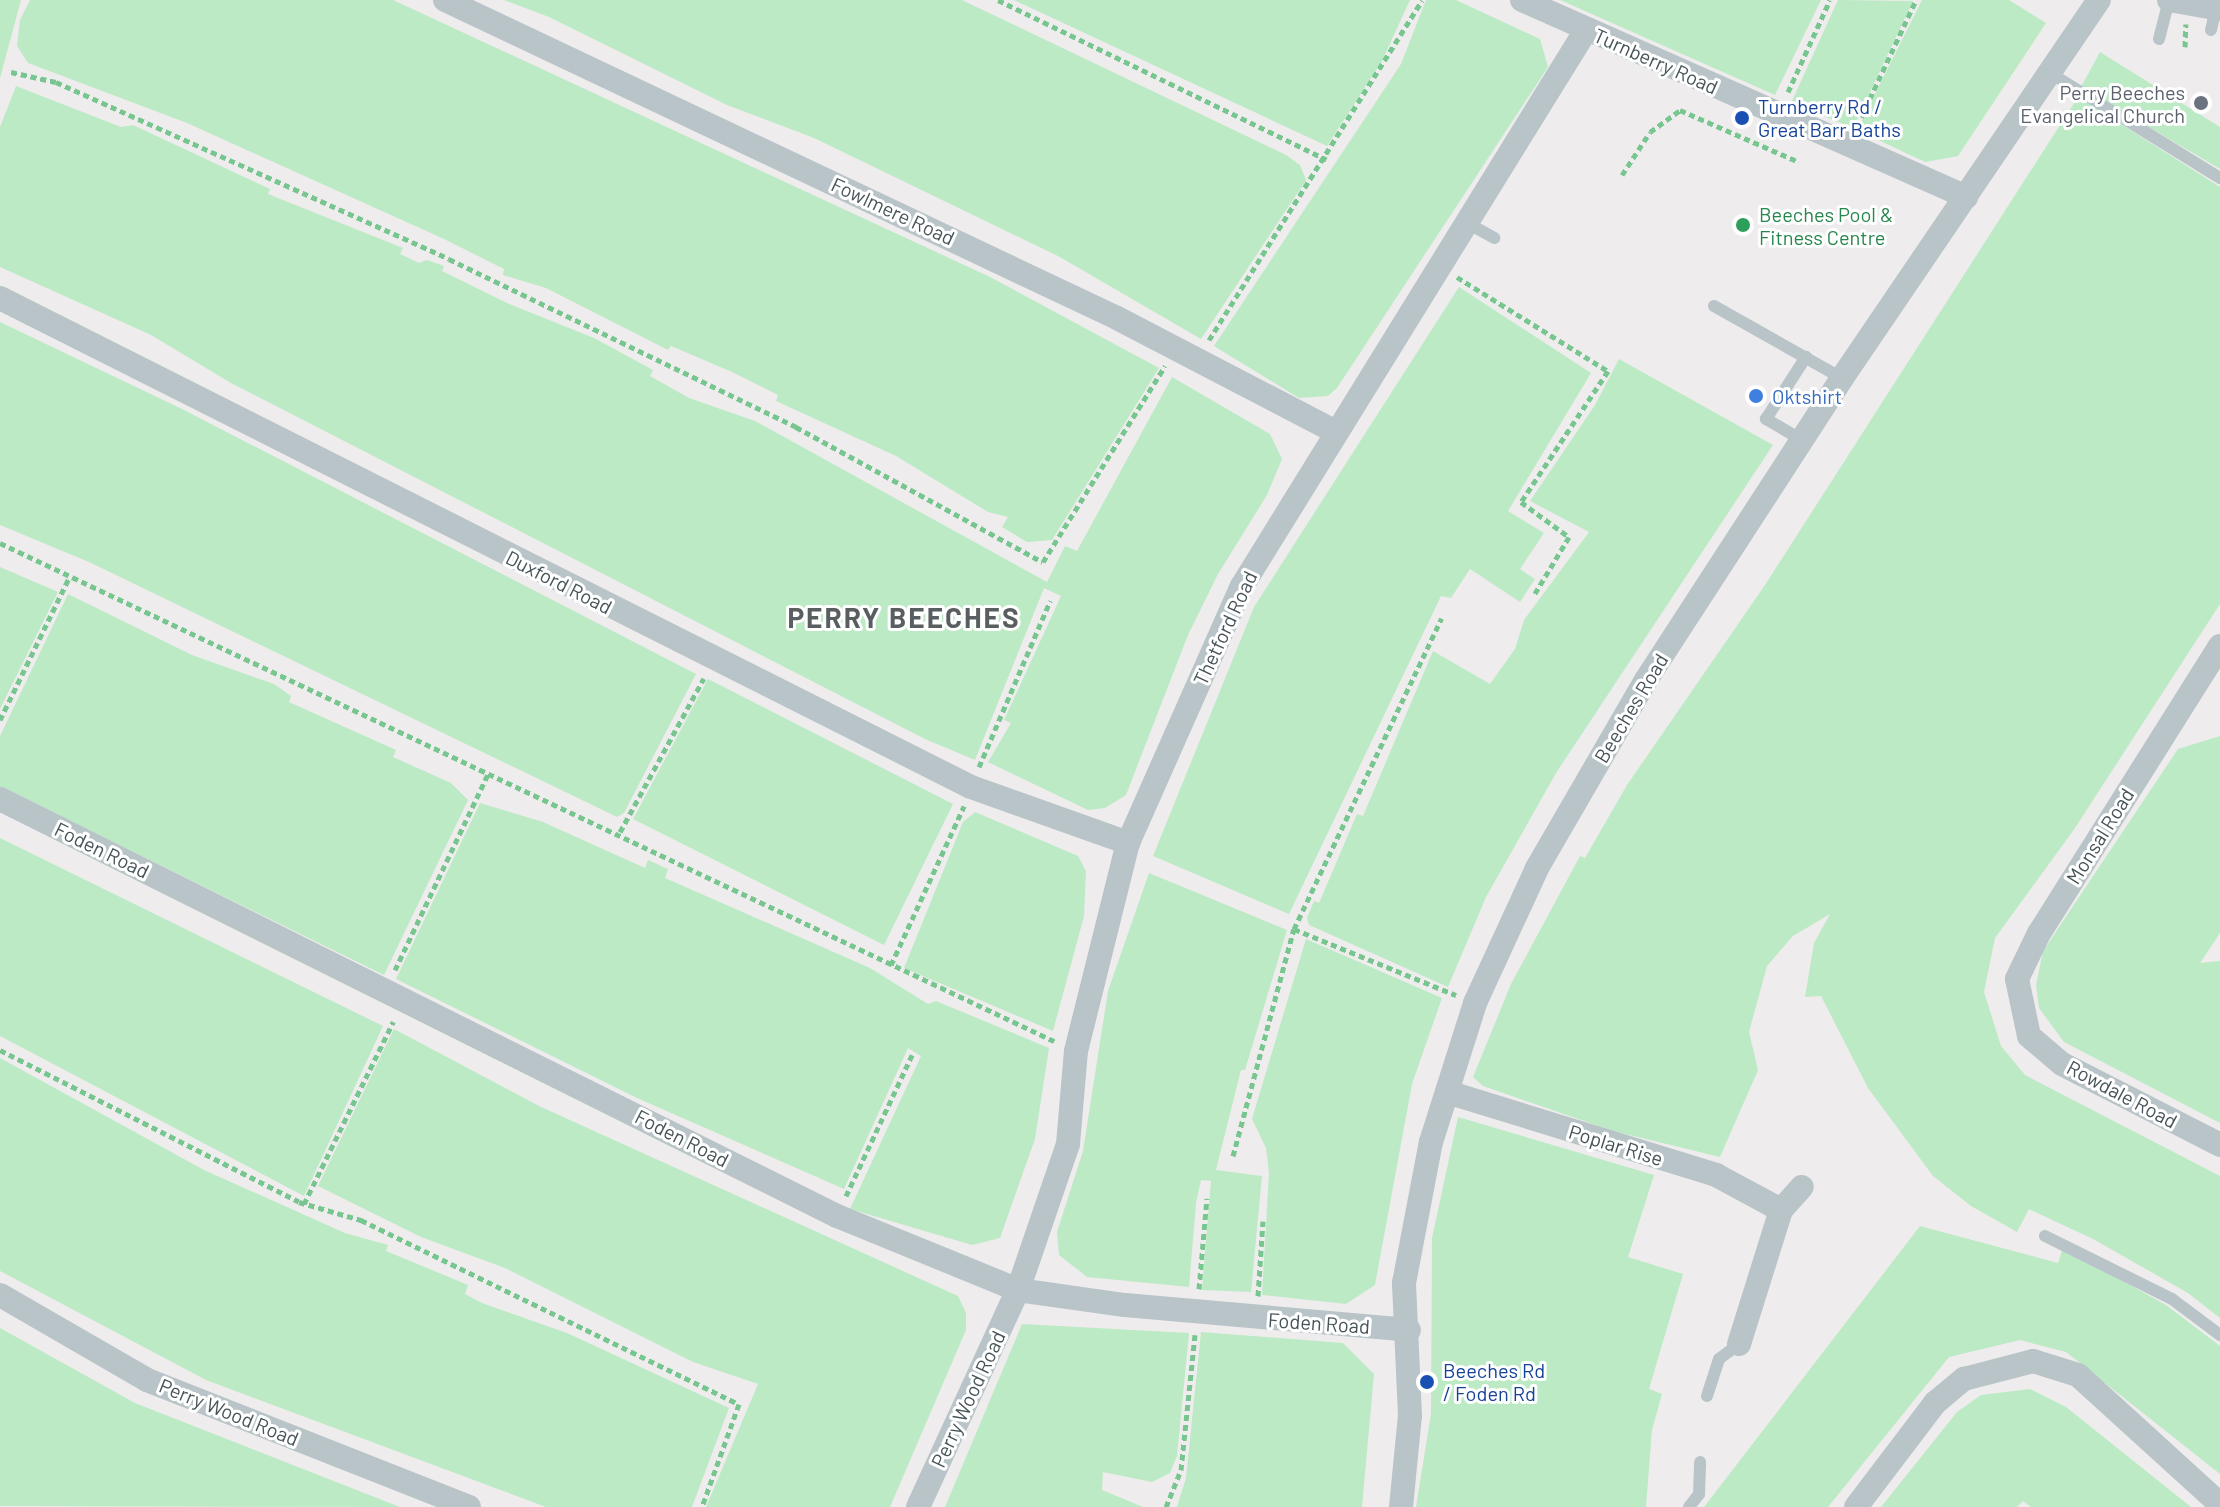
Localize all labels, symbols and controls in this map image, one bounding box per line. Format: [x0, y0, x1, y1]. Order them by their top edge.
street label: Turnberry Road [1590, 23, 1722, 99]
place label: Perry Beeches Evangelical Church [2020, 80, 2185, 127]
place label: Turnberry Rd / Great Barr Baths [1758, 94, 1901, 141]
marker: Perry Beeches Evangelical Church [2192, 94, 2210, 112]
marker: Turnberry Rd / Great Barr Baths [1733, 109, 1751, 127]
street label: Fowlmere Road [828, 172, 958, 250]
place label: Beeches Pool & Fitness Centre [1759, 202, 1893, 249]
marker: Beeches Pool & Fitness Centre [1734, 216, 1752, 234]
place label: Oktshirt [1772, 384, 1842, 408]
marker: Oktshirt [1747, 387, 1765, 405]
street label: Duxford Road [502, 545, 616, 619]
street label: Thetford Road [1188, 567, 1262, 689]
district label: PERRY BEECHES [787, 600, 1021, 634]
street label: Beeches Road [1589, 649, 1673, 767]
street label: Monsal Road [2061, 784, 2139, 888]
street label: Foden Road [51, 817, 153, 883]
street label: Rowdale Road [2063, 1055, 2181, 1133]
street label: Foden Road [631, 1104, 733, 1172]
street label: Poplar Rise [1566, 1119, 1666, 1171]
street label: Foden Road [1267, 1307, 1371, 1339]
street label: Perry Wood Road [926, 1327, 1010, 1471]
place label: Beeches Rd / Foden Rd [1443, 1358, 1545, 1405]
street label: Perry Wood Road [156, 1373, 302, 1451]
marker: Beeches Rd / Foden Rd [1418, 1373, 1436, 1391]

